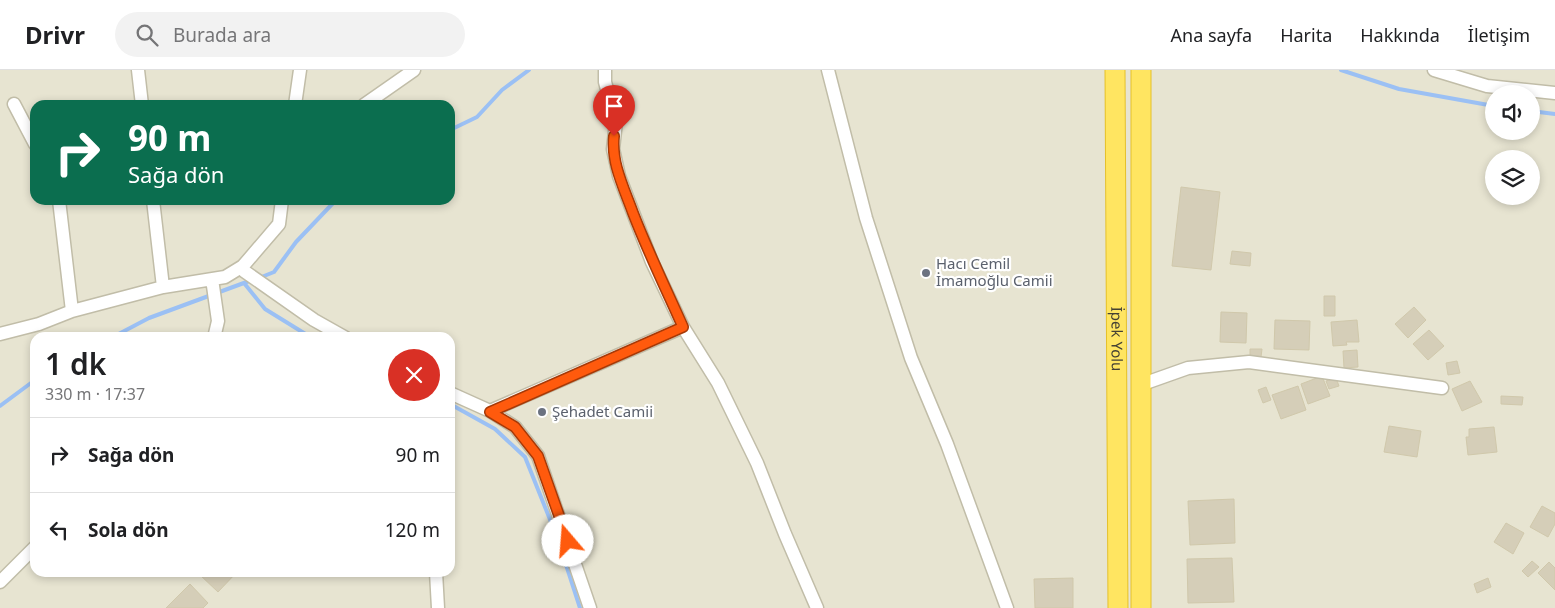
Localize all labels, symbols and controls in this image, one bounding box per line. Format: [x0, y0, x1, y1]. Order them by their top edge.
search box [115, 12, 465, 57]
text: Drivr [25, 18, 85, 51]
icon: search [133, 21, 161, 49]
text: Burada ara [173, 22, 271, 48]
text: Ana sayfa [1171, 23, 1252, 47]
text: Harita [1280, 23, 1332, 47]
text: Hakkında [1360, 23, 1440, 47]
text: İletişim [1468, 23, 1530, 47]
pin [593, 85, 635, 136]
map controls [1485, 85, 1540, 205]
button: sound [1485, 85, 1540, 140]
icon: arrive [600, 92, 628, 120]
text: 90 m [128, 114, 211, 161]
icon: right [45, 120, 110, 185]
button: layers [1485, 150, 1540, 205]
text: Sağa dön [128, 159, 224, 189]
place label: Hacı Cemil İmamoğlu Camii [936, 253, 1053, 290]
marker: Hacı Cemil İmamoğlu Camii [920, 267, 932, 279]
street label: İpek Yolu [1107, 307, 1128, 371]
text: 1 dk [45, 343, 106, 384]
button: close [388, 349, 440, 401]
text: 330 m · 17:37 [45, 383, 145, 405]
place label: Şehadet Camii [552, 401, 653, 421]
marker: Şehadet Camii [536, 406, 548, 418]
icon: right [45, 441, 73, 469]
text: Sağa dön [88, 442, 174, 468]
text: 90 m [396, 442, 440, 468]
position arrow [541, 514, 593, 566]
icon: left [45, 516, 73, 544]
text: Sola dön [88, 517, 169, 543]
text: 120 m [385, 517, 440, 543]

